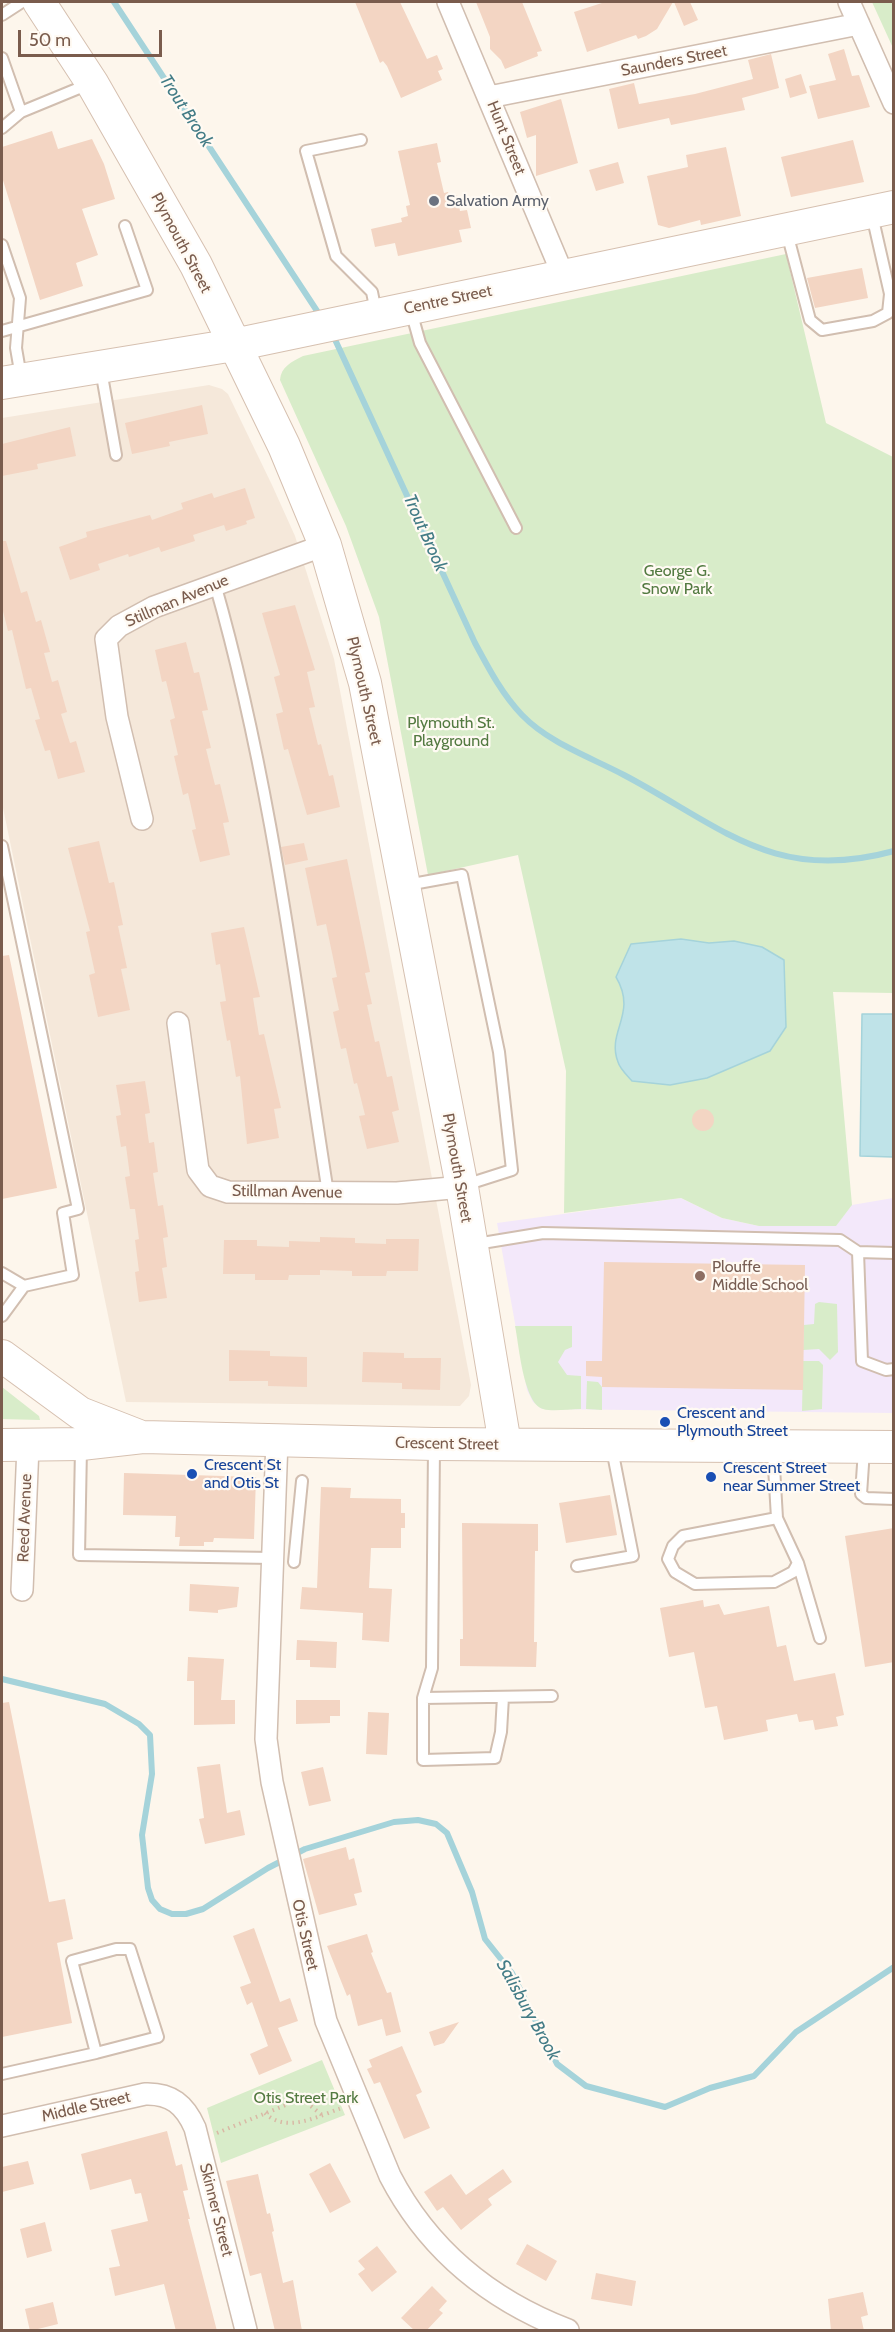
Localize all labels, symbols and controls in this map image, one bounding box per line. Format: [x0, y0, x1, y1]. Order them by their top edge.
scale bar [21, 18, 165, 56]
text: 50 m [29, 29, 71, 51]
street label: Saunders Street [619, 41, 729, 81]
water label: Trout Brook [155, 71, 217, 151]
street label: Hunt Street [482, 98, 530, 178]
street label: Plymouth Street [147, 190, 215, 296]
place label: Salvation Army [446, 191, 549, 211]
marker: Salvation Army [427, 194, 441, 208]
street label: Centre Street [402, 281, 494, 319]
water label: Trout Brook [398, 491, 452, 575]
park label: George G. Snow Park [642, 561, 712, 599]
street label: Stillman Avenue [122, 571, 232, 631]
street label: Plymouth Street [342, 635, 386, 747]
park label: Plymouth St. Playground [407, 713, 495, 751]
street label: Plymouth Street [438, 1112, 476, 1224]
street label: Stillman Avenue [232, 1181, 342, 1203]
place label: Plouffe Middle School [712, 1257, 808, 1295]
marker: Plouffe Middle School [693, 1269, 707, 1283]
place label: Crescent and Plymouth Street [677, 1403, 788, 1441]
marker: Crescent and Plymouth Street [658, 1415, 672, 1429]
street label: Crescent Street [395, 1433, 499, 1455]
place label: Crescent St and Otis St [204, 1455, 281, 1493]
place label: Crescent Street near Summer Street [723, 1458, 860, 1496]
marker: Crescent St and Otis St [185, 1467, 199, 1481]
marker: Crescent Street near Summer Street [704, 1470, 718, 1484]
street label: Reed Avenue [14, 1473, 36, 1563]
street label: Otis Street [287, 1898, 323, 1972]
water label: Salisbury Brook [491, 1956, 565, 2064]
street label: Middle Street [40, 2087, 132, 2127]
park label: Otis Street Park [254, 2088, 358, 2108]
street label: Skinner Street [195, 2161, 237, 2259]

